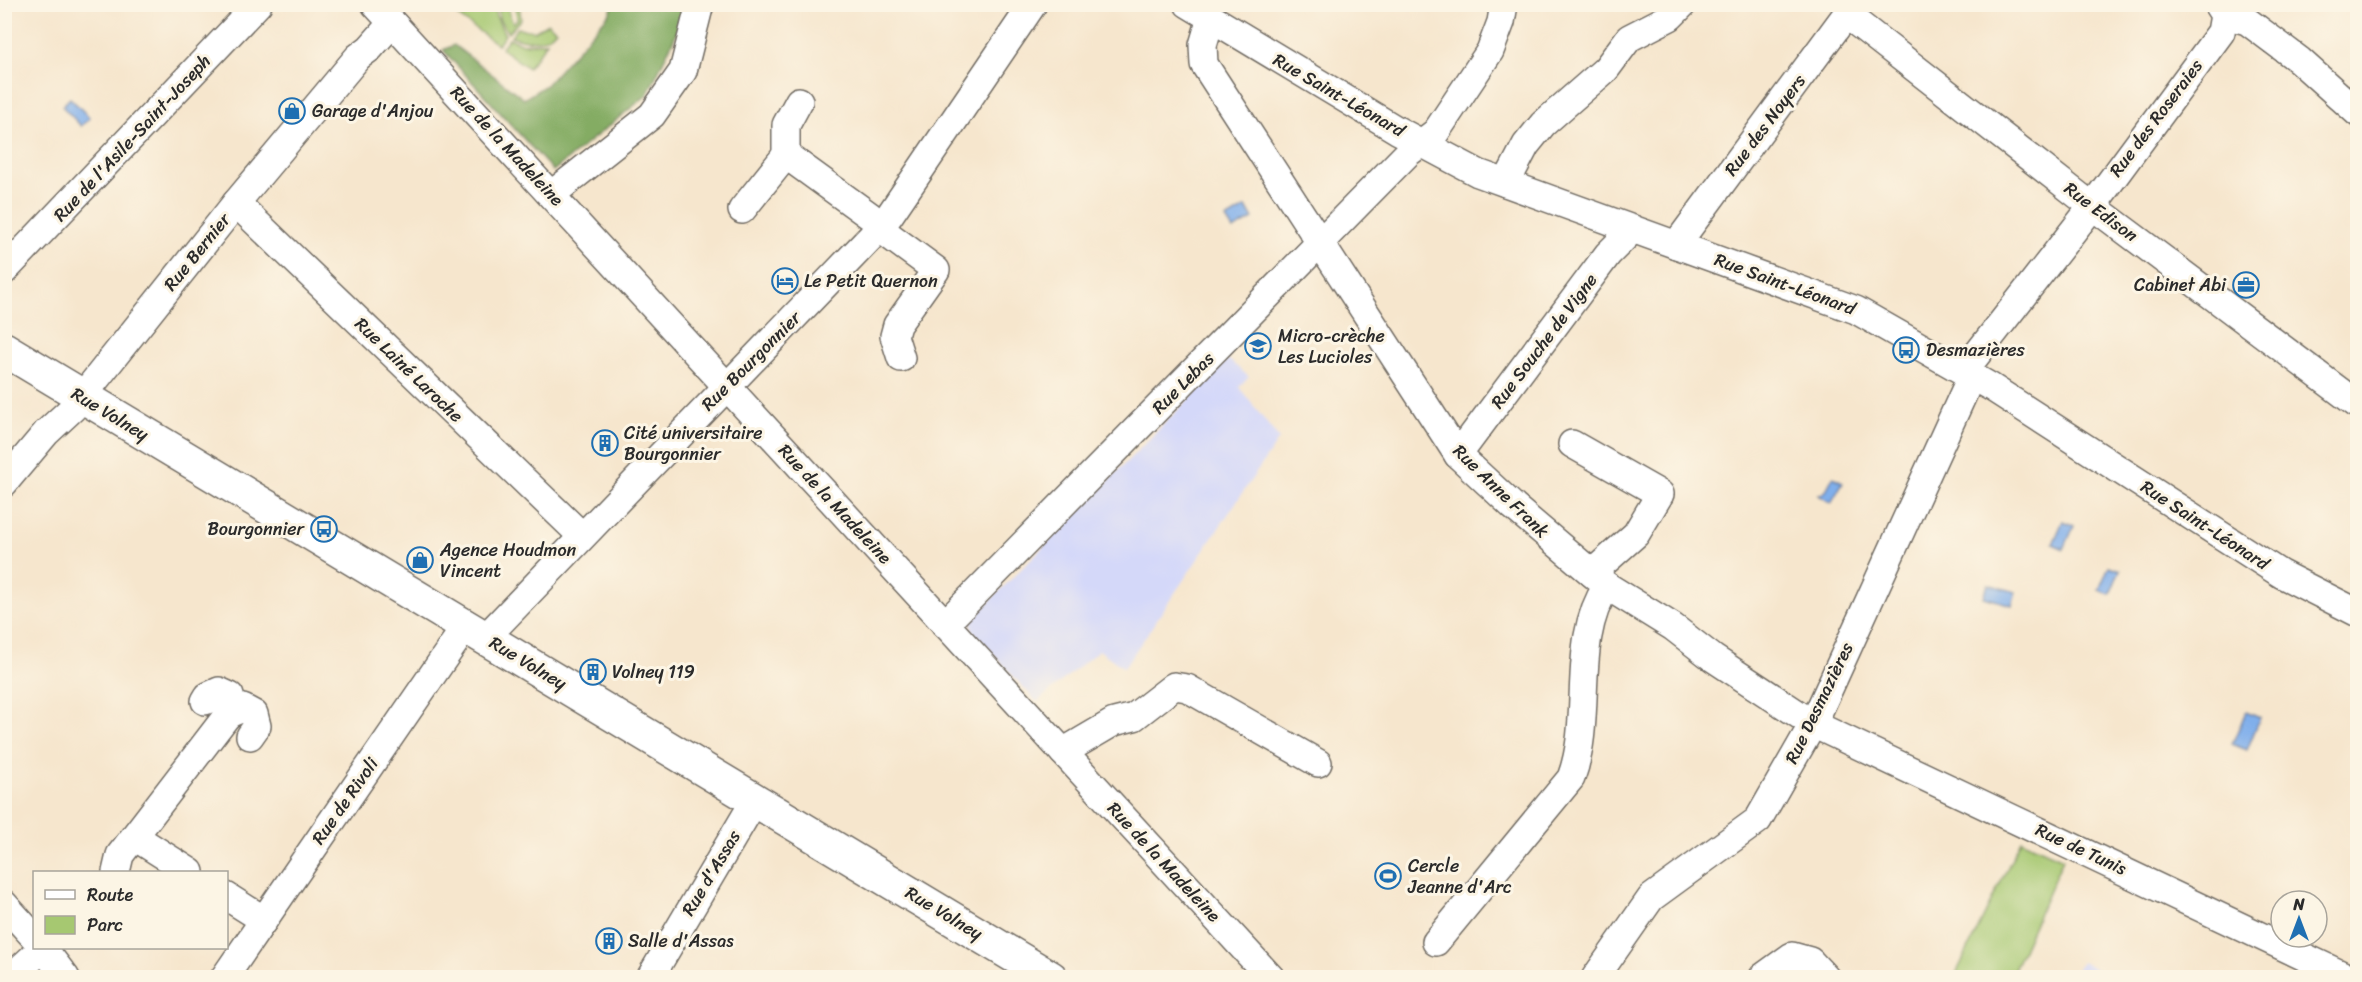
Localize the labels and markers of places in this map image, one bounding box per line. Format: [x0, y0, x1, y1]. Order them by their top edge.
place label: Garage d'Anjou [312, 95, 434, 127]
shop icon: Garage d'Anjou [277, 96, 307, 126]
place label: Le Petit Quernon [804, 265, 938, 297]
hotel icon: Le Petit Quernon [770, 266, 800, 296]
place label: Cabinet Abi [2134, 269, 2227, 301]
office icon: Cabinet Abi [2231, 270, 2261, 300]
place label: Micro-crèche Les Lucioles [1278, 320, 1385, 373]
school or university icon: Micro-crèche Les Lucioles [1243, 331, 1273, 361]
place label: Desmazières [1926, 334, 2026, 366]
bus stop icon: Desmazières [1891, 335, 1921, 365]
place label: Cité universitaire Bourgonnier [624, 417, 762, 470]
building icon: Cité universitaire Bourgonnier [590, 428, 620, 458]
place label: Bourgonnier [207, 513, 306, 545]
bus stop icon: Bourgonnier [309, 514, 339, 544]
place label: Agence Houdmon Vincent [439, 534, 577, 587]
shop icon: Agence Houdmon Vincent [405, 545, 435, 575]
place label: Volney 119 [612, 656, 695, 688]
building icon: Volney 119 [578, 657, 608, 687]
place label: Cercle Jeanne d'Arc [1407, 850, 1512, 903]
sports icon: Cercle Jeanne d'Arc [1373, 861, 1403, 891]
place label: Salle d'Assas [628, 925, 734, 957]
building icon: Salle d'Assas [594, 926, 624, 956]

